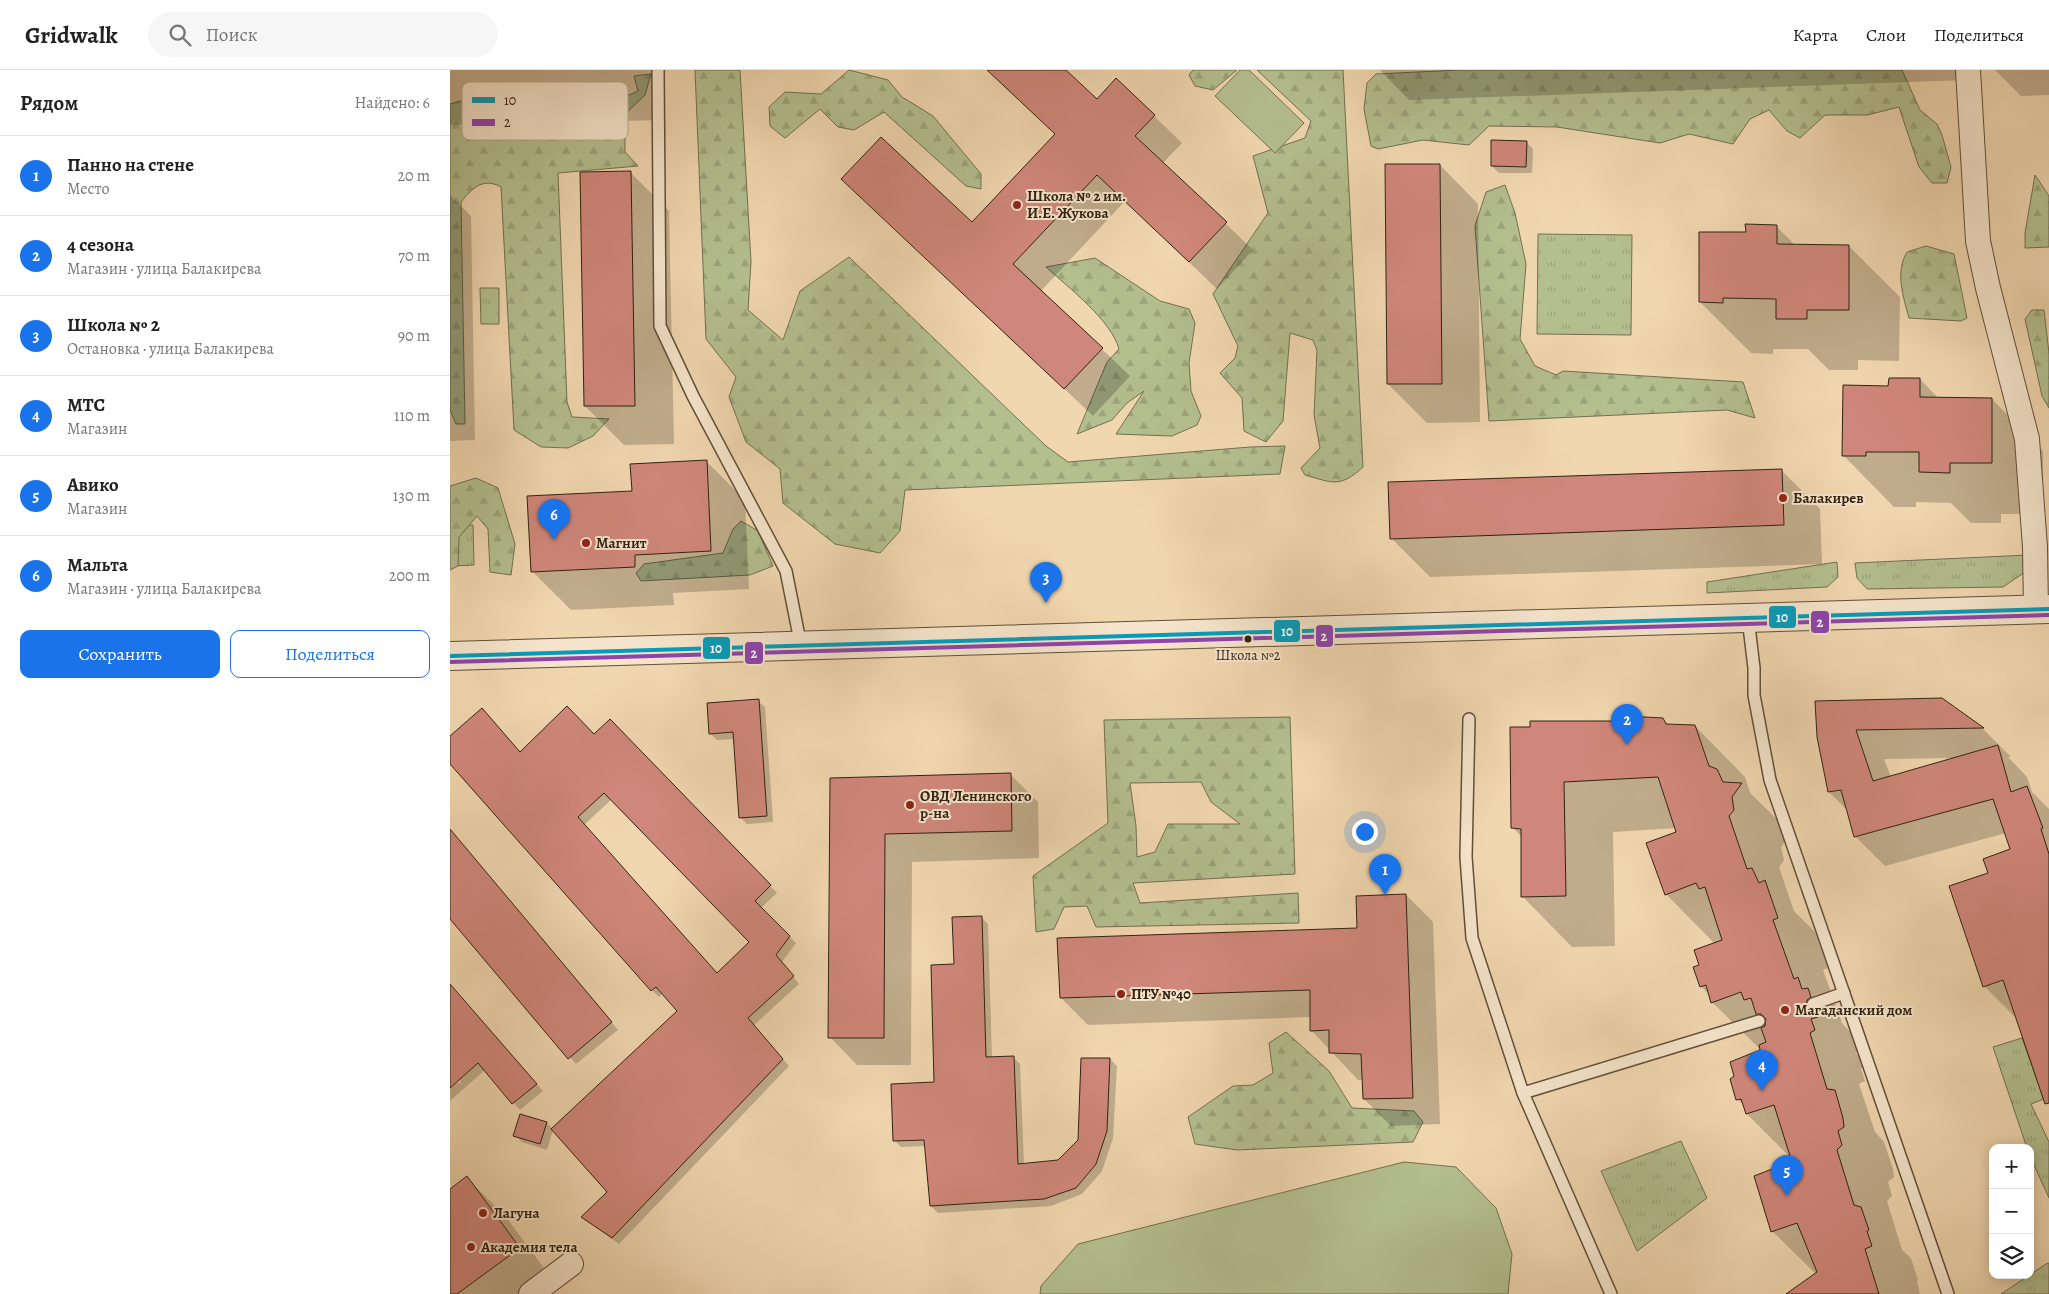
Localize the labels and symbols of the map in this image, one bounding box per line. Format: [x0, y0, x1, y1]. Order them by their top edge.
legend [462, 82, 628, 140]
text: 10 [504, 91, 516, 110]
text: 2 [504, 113, 511, 132]
place label: Школа № 2 им. И.Е. Жукова [1027, 186, 1126, 223]
marker: Школа № 2 им. И.Е. Жукова [1011, 199, 1023, 211]
place label: Балакирев [1793, 488, 1864, 508]
marker: Балакирев [1777, 492, 1789, 504]
pin: 6 [538, 499, 570, 540]
place label: Магнит [596, 533, 647, 553]
marker: Магнит [580, 537, 592, 549]
pin: 3 [1030, 562, 1062, 603]
line badge: 10 [1768, 605, 1797, 629]
text: 10 [1776, 608, 1788, 627]
line badge: 2 [1810, 610, 1830, 634]
text: 2 [1817, 613, 1824, 632]
line badge: 10 [1273, 619, 1301, 643]
text: 10 [1281, 622, 1293, 641]
line badge: 2 [1315, 624, 1334, 648]
text: 2 [1321, 627, 1328, 646]
marker: Школа №2 [1243, 634, 1253, 644]
line badge: 10 [702, 636, 731, 660]
text: 10 [710, 639, 722, 658]
line badge: 2 [744, 641, 764, 665]
text: 2 [751, 644, 758, 663]
place label: Школа №2 [1215, 646, 1281, 665]
pin: 2 [1611, 704, 1643, 745]
place label: ОВД Ленинского р-на [920, 786, 1032, 823]
marker: ОВД Ленинского р-на [904, 799, 916, 811]
your location [1352, 819, 1378, 845]
pin: 1 [1369, 854, 1401, 895]
place label: ПТУ №40 [1131, 984, 1191, 1004]
marker: ПТУ №40 [1115, 988, 1127, 1000]
place label: Магаданский дом [1795, 1000, 1912, 1020]
marker: Магаданский дом [1779, 1004, 1791, 1016]
pin: 4 [1746, 1050, 1778, 1091]
pin: 5 [1771, 1155, 1803, 1196]
place label: Лагуна [493, 1203, 541, 1223]
marker: Лагуна [477, 1207, 489, 1219]
place label: Академия тела [480, 1237, 578, 1257]
marker: Академия тела [465, 1241, 477, 1253]

